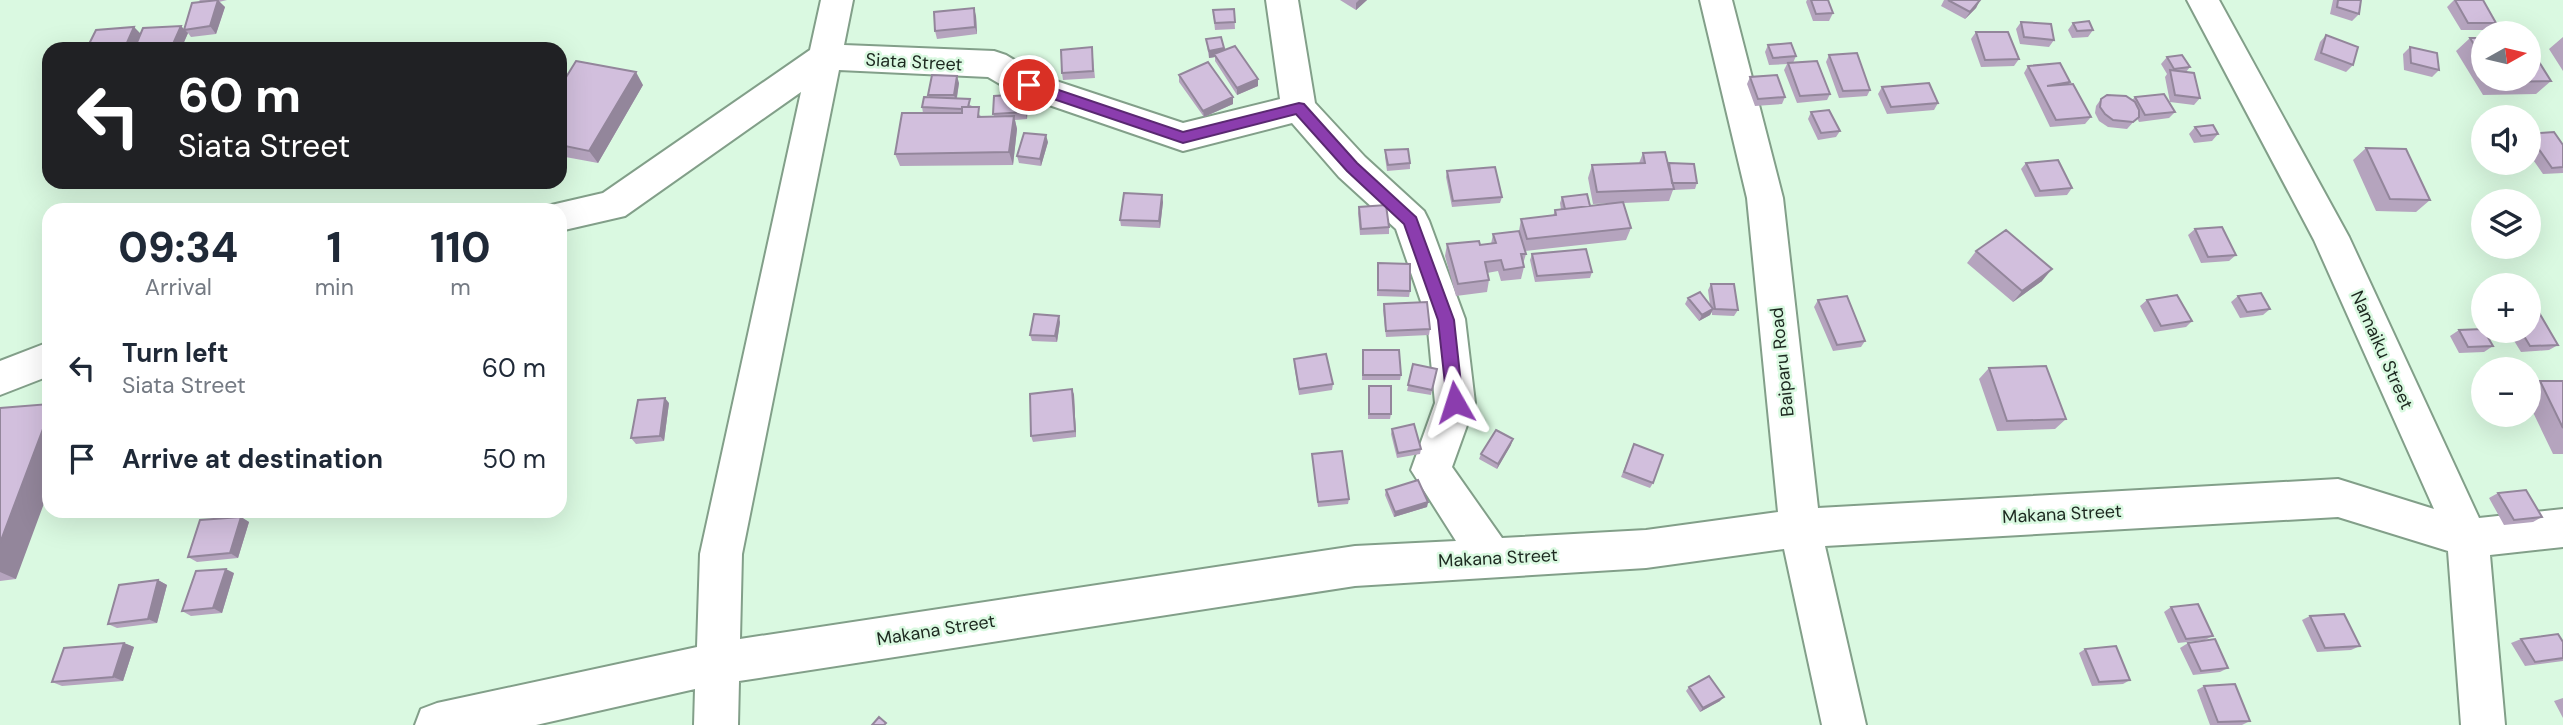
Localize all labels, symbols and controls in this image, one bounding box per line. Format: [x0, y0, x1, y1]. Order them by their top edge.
north arrow [2471, 21, 2541, 91]
map controls [2471, 21, 2541, 427]
street label: Siata Street [865, 47, 963, 77]
pin [999, 55, 1059, 115]
text: 60 m [178, 63, 301, 127]
icon: arrive [1010, 66, 1048, 104]
icon: left [63, 70, 154, 161]
button: sound [2471, 105, 2541, 175]
text: Siata Street [178, 125, 350, 167]
button: layers [2471, 189, 2541, 259]
text: 09:34 [118, 220, 238, 275]
text: 1 [326, 220, 342, 275]
text: 110 [430, 220, 491, 275]
text: Arrival [145, 272, 212, 302]
text: min [315, 272, 354, 302]
text: m [450, 272, 471, 302]
button: + [2471, 273, 2541, 343]
street label: Namaiku Street [2345, 287, 2419, 413]
street label: Baiparu Road [1764, 306, 1800, 418]
text: Turn left [122, 336, 229, 370]
icon: left [63, 349, 101, 387]
text: 60 m [482, 351, 546, 385]
button: − [2471, 357, 2541, 427]
position arrow [1418, 365, 1492, 439]
text: Siata Street [122, 370, 246, 400]
icon: arrive [63, 440, 101, 478]
text: Arrive at destination [122, 442, 383, 476]
text: 50 m [482, 442, 546, 476]
street label: Makana Street [2002, 499, 2122, 529]
street label: Makana Street [1438, 543, 1558, 573]
street label: Makana Street [875, 609, 997, 651]

